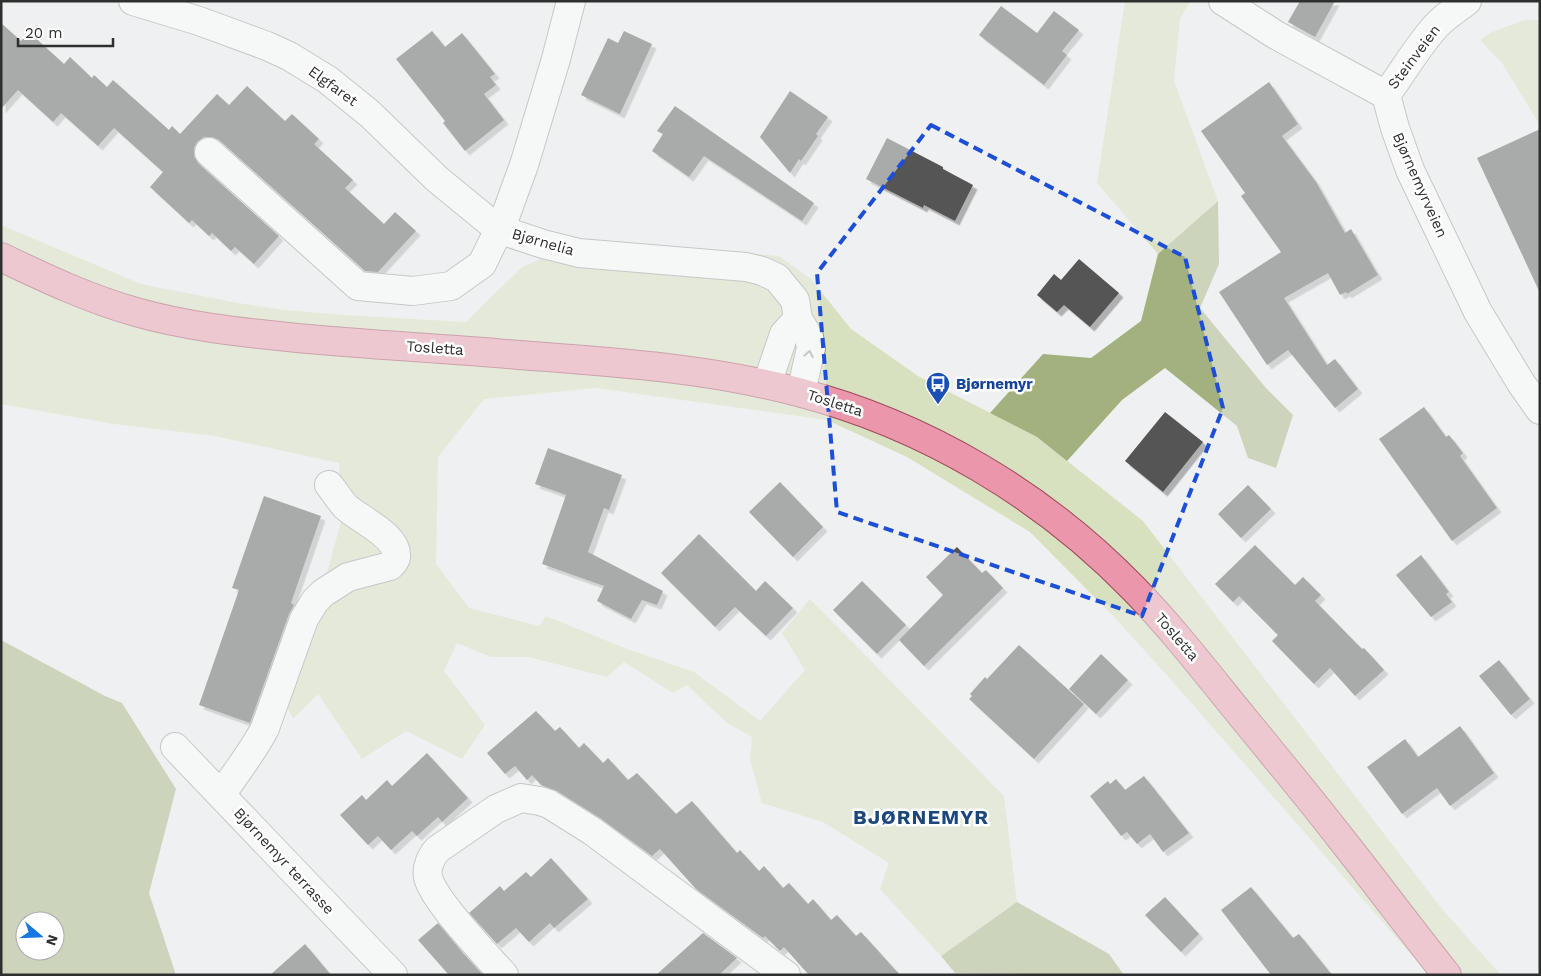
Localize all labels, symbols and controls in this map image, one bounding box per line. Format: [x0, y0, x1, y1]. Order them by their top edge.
scale bar [18, 15, 112, 47]
street label: Steinveien [1384, 21, 1444, 93]
text: 20 m [25, 24, 63, 42]
street label: Elgfaret [305, 62, 362, 110]
street label: Bjørnemyrveien [1389, 130, 1451, 240]
street label: Bjørnelia [510, 225, 577, 260]
street label: Tosletta [406, 337, 465, 359]
one-way arrow [804, 350, 814, 359]
bus stop icon: Bjørnemyr [925, 371, 951, 405]
place label: Bjørnemyr [956, 375, 1033, 393]
street label: Tosletta [805, 386, 866, 421]
street label: Tosletta [1151, 609, 1203, 665]
street label: Bjørnemyr terrasse [230, 804, 338, 918]
district label: BJØRNEMYR [853, 805, 989, 829]
north arrow [15, 911, 65, 961]
text: N [43, 933, 62, 948]

